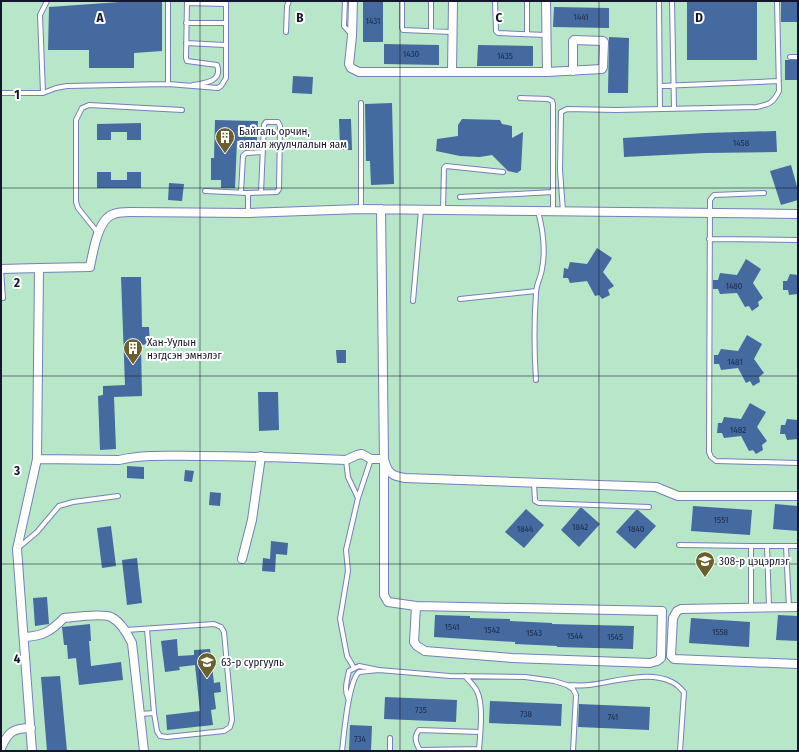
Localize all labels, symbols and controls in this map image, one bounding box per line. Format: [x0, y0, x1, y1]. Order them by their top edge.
text: A [95, 10, 104, 25]
text: B [296, 10, 304, 25]
text: C [496, 10, 503, 25]
text: D [695, 10, 703, 25]
house number: 1441 [573, 12, 589, 22]
house number: 1431 [365, 16, 381, 26]
house number: 1430 [403, 49, 420, 59]
house number: 1435 [497, 51, 513, 61]
text: 1 [14, 87, 20, 102]
place label: Байгаль орчин, аялал жуулчлалын яам [239, 125, 347, 151]
building icon: Байгаль орчин, аялал жуулчлалын яам [214, 126, 236, 154]
house number: 1458 [733, 138, 750, 148]
text: 2 [13, 275, 20, 290]
house number: 1480 [725, 281, 743, 291]
place label: Хан-Уулын нэгдсэн эмнэлэг [147, 336, 222, 362]
building icon: Хан-Уулын нэгдсэн эмнэлэг [122, 337, 144, 365]
house number: 1481 [727, 357, 743, 367]
house number: 1482 [730, 425, 746, 435]
text: 3 [13, 463, 20, 478]
house number: 1551 [714, 515, 728, 525]
house number: 1842 [572, 522, 588, 532]
house number: 1844 [517, 524, 534, 534]
house number: 1840 [627, 524, 645, 534]
school or university icon: 308-р цэцэрлэг [694, 550, 716, 578]
place label: 308-р цэцэрлэг [719, 555, 790, 568]
house number: 1541 [444, 622, 460, 632]
house number: 1542 [484, 625, 500, 635]
house number: 1558 [712, 627, 729, 637]
house number: 1543 [526, 628, 542, 638]
house number: 1544 [567, 631, 584, 641]
house number: 1545 [607, 632, 623, 642]
text: 4 [14, 651, 21, 666]
school or university icon: 63-р сургууль [196, 651, 218, 679]
place label: 63-р сургууль [221, 656, 284, 669]
house number: 735 [415, 705, 427, 715]
house number: 738 [520, 709, 533, 719]
house number: 741 [608, 712, 618, 722]
house number: 734 [354, 734, 367, 744]

